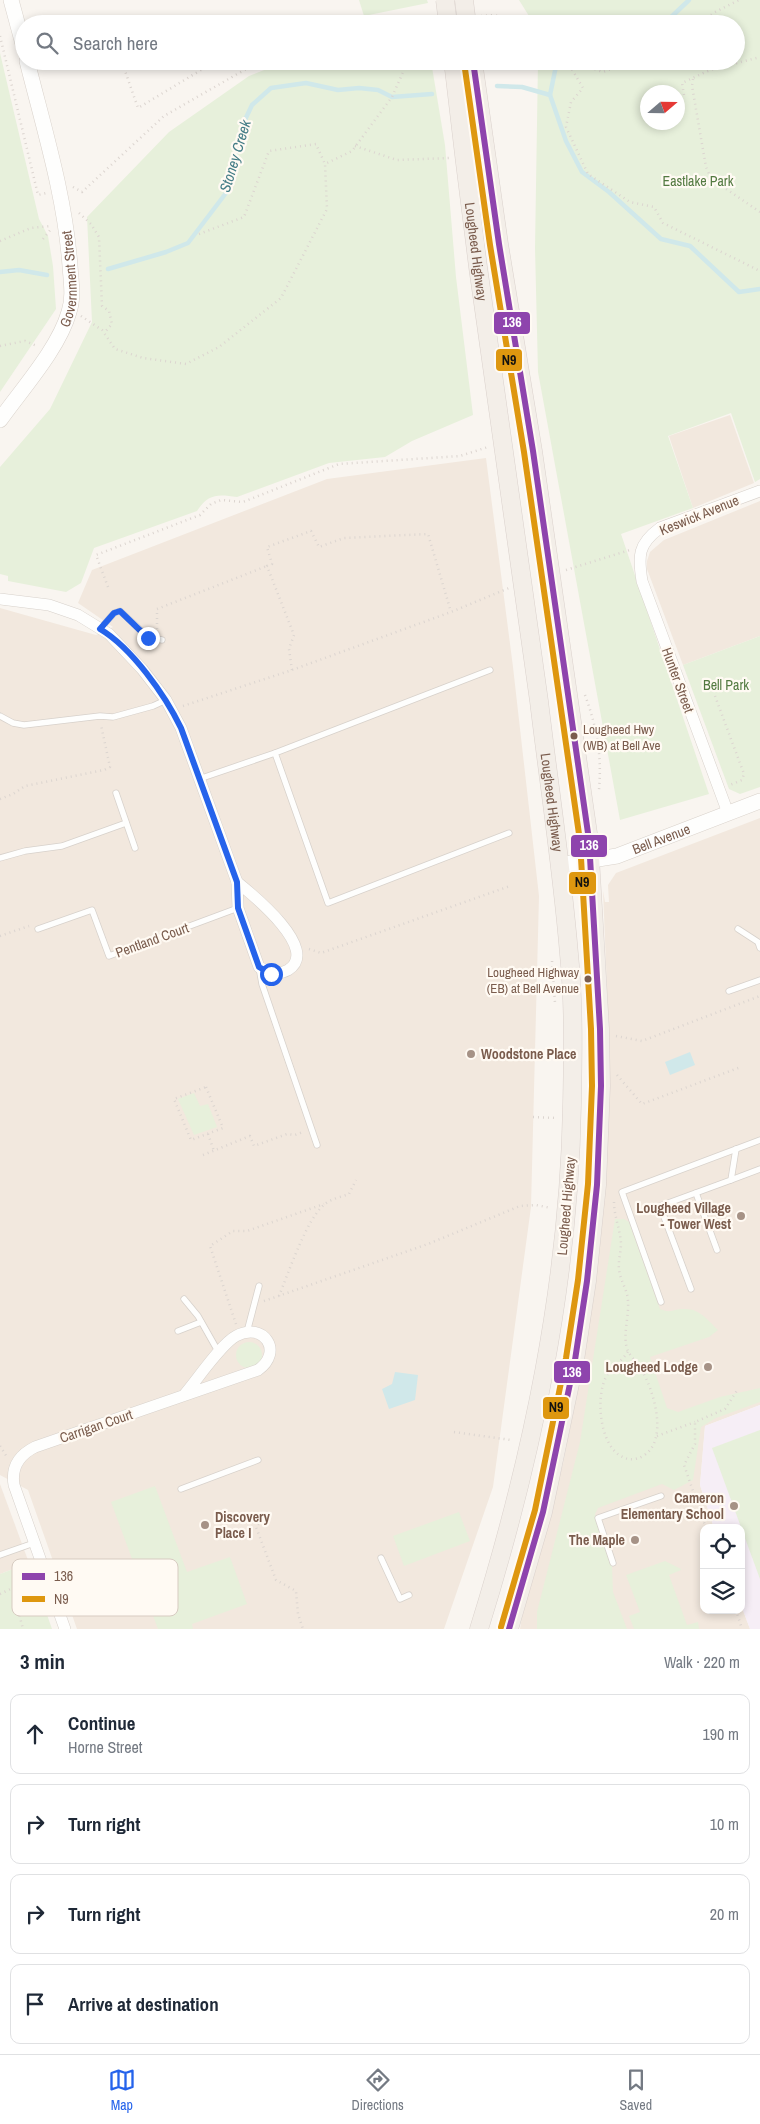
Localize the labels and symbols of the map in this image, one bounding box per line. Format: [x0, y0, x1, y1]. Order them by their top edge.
north arrow [640, 85, 685, 130]
water label: Stoney Creek [214, 116, 256, 195]
park label: Eastlake Park [663, 172, 734, 190]
street label: Lougheed Highway [461, 201, 491, 302]
street label: Government Street [56, 230, 81, 330]
line badge: 136 [493, 311, 531, 335]
text: 136 [502, 313, 522, 331]
line badge: N9 [495, 348, 523, 372]
text: N9 [502, 351, 516, 369]
street label: Keswick Avenue [657, 491, 741, 539]
route end [137, 627, 160, 650]
street label: Hunter Street [658, 645, 698, 715]
park label: Bell Park [703, 676, 749, 694]
place label: Lougheed Hwy (WB) at Bell Ave [583, 721, 661, 754]
marker: Lougheed Hwy (WB) at Bell Ave [569, 731, 579, 741]
street label: Lougheed Highway [537, 752, 567, 853]
street label: Bell Avenue [630, 820, 693, 858]
line badge: 136 [570, 834, 608, 858]
text: 136 [579, 836, 599, 854]
line badge: N9 [568, 871, 597, 895]
text: N9 [575, 873, 589, 891]
street label: Pentland Court [113, 918, 191, 962]
route start [260, 963, 283, 986]
place label: Lougheed Highway (EB) at Bell Avenue [487, 964, 580, 997]
marker: Lougheed Highway (EB) at Bell Avenue [583, 974, 593, 984]
place label: Woodstone Place [481, 1045, 577, 1063]
marker: Woodstone Place [465, 1048, 477, 1060]
street label: Lougheed Highway [553, 1156, 579, 1256]
place label: Lougheed Village - Tower West [636, 1199, 731, 1233]
marker: Lougheed Village - Tower West [735, 1210, 747, 1222]
place label: Lougheed Lodge [606, 1358, 698, 1376]
line badge: 136 [553, 1360, 591, 1384]
marker: Lougheed Lodge [702, 1361, 714, 1373]
text: 136 [562, 1363, 582, 1381]
line badge: N9 [542, 1396, 570, 1420]
text: N9 [549, 1398, 563, 1416]
street label: Carrigan Court [57, 1405, 135, 1447]
place label: Cameron Elementary School [621, 1489, 724, 1523]
marker: Cameron Elementary School [728, 1500, 740, 1512]
place label: Discovery Place I [215, 1508, 270, 1542]
marker: Discovery Place I [199, 1519, 211, 1531]
place label: The Maple [569, 1531, 625, 1549]
marker: The Maple [629, 1534, 641, 1546]
legend [12, 1559, 178, 1616]
text: 136 [54, 1567, 73, 1585]
text: N9 [54, 1590, 69, 1608]

